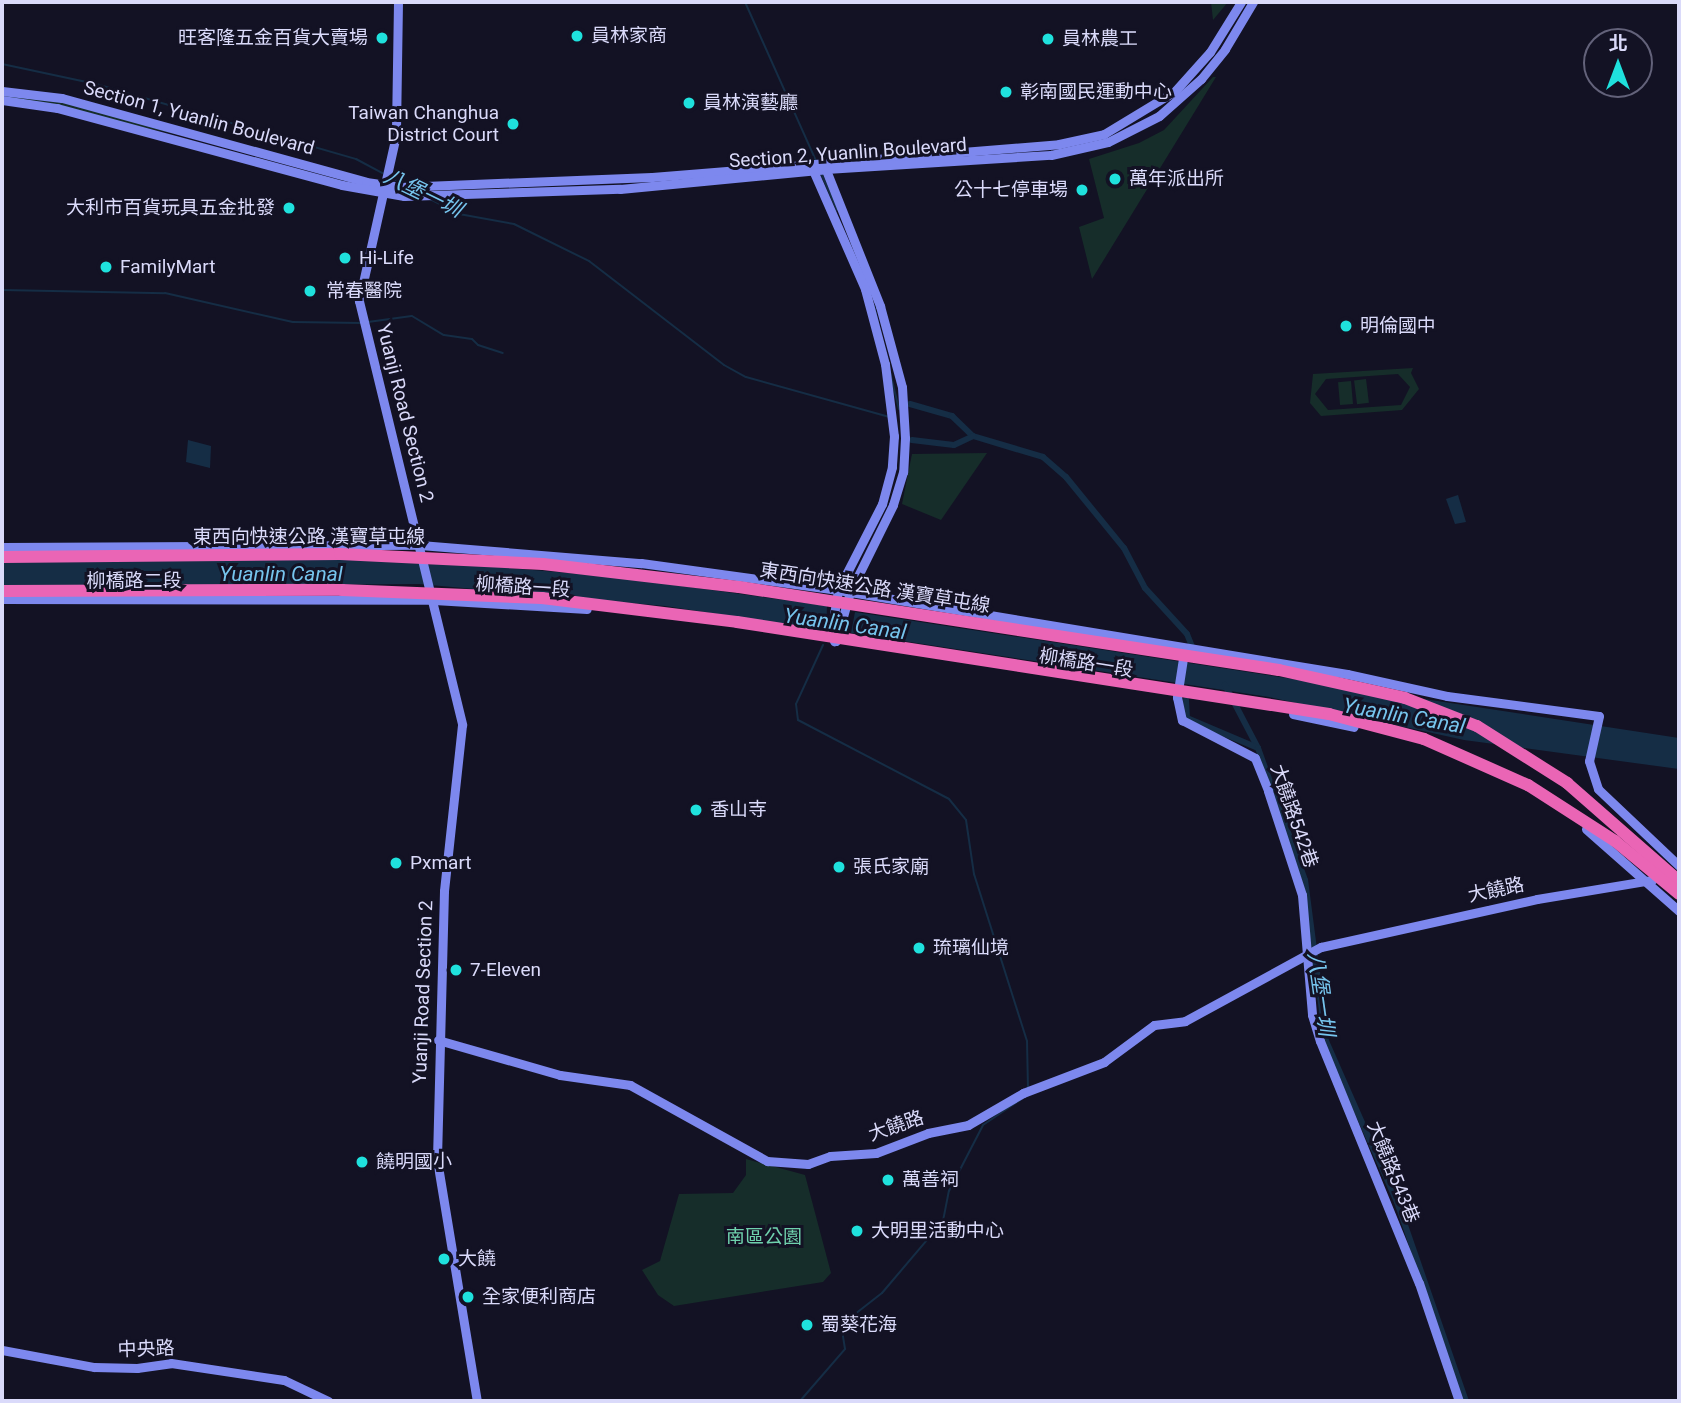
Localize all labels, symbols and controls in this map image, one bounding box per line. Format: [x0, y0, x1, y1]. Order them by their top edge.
place label: 員林家商 [591, 25, 667, 47]
place label: 旺客隆五金百貨大賣場 [178, 27, 368, 49]
marker: 員林家商 [569, 28, 585, 44]
place label: 員林農工 [1062, 28, 1138, 50]
north arrow [1583, 28, 1653, 98]
marker: 旺客隆五金百貨大賣場 [374, 30, 390, 46]
marker: 員林農工 [1040, 31, 1056, 47]
text: 北 [1608, 32, 1628, 55]
street label: Section 1, Yuanlin Boulevard [81, 76, 317, 160]
place label: 彰南國民運動中心 [1020, 81, 1172, 103]
marker: 彰南國民運動中心 [998, 84, 1014, 100]
place label: 員林演藝廳 [703, 92, 798, 114]
marker: 員林演藝廳 [681, 95, 697, 111]
place label: Taiwan Changhua District Court [348, 102, 499, 146]
marker: Taiwan Changhua District Court [505, 116, 521, 132]
street label: Section 2, Yuanlin Boulevard [728, 133, 968, 173]
water label: 八堡一圳 [380, 163, 466, 223]
place label: 萬年派出所 [1129, 168, 1224, 190]
marker: 萬年派出所 [1107, 171, 1123, 187]
place label: 公十七停車場 [954, 179, 1068, 201]
marker: 公十七停車場 [1074, 182, 1090, 198]
place label: 大利市百貨玩具五金批發 [66, 197, 275, 219]
marker: 大利市百貨玩具五金批發 [281, 200, 297, 216]
place label: Hi-Life [359, 247, 414, 269]
marker: Hi-Life [337, 250, 353, 266]
place label: FamilyMart [120, 256, 215, 278]
marker: FamilyMart [98, 259, 114, 275]
place label: 常春醫院 [326, 280, 402, 302]
marker: 常春醫院 [300, 281, 320, 301]
place label: 明倫國中 [1360, 315, 1436, 337]
marker: 明倫國中 [1338, 318, 1354, 334]
street label: Yuanji Road Section 2 [372, 321, 438, 505]
street label: 東西向快速公路 漢寶草屯線 [193, 526, 425, 548]
street label: 東西向快速公路 漢寶草屯線 [758, 559, 992, 617]
water label: Yuanlin Canal [219, 561, 343, 587]
street label: 柳橋路二段 [87, 570, 181, 592]
street label: 柳橋路一段 [475, 572, 571, 602]
water label: Yuanlin Canal [782, 603, 908, 645]
street label: 柳橋路一段 [1037, 644, 1135, 682]
water label: Yuanlin Canal [1341, 693, 1467, 739]
street label: 大饒路542巷 [1266, 761, 1322, 871]
place label: 香山寺 [710, 799, 767, 821]
marker: 香山寺 [688, 802, 704, 818]
place label: Pxmart [410, 852, 472, 874]
marker: Pxmart [388, 855, 404, 871]
place label: 張氏家廟 [853, 856, 929, 878]
marker: 張氏家廟 [831, 859, 847, 875]
street label: 大饒路 [1466, 873, 1526, 907]
street label: Yuanji Road Section 2 [408, 900, 438, 1084]
place label: 琉璃仙境 [933, 937, 1009, 959]
marker: 琉璃仙境 [911, 940, 927, 956]
water label: 八堡一圳 [1303, 951, 1339, 1037]
place label: 7-Eleven [470, 959, 541, 981]
marker: 7-Eleven [448, 962, 464, 978]
street label: 大饒路 [865, 1106, 927, 1146]
street label: 大饒路543巷 [1362, 1118, 1424, 1226]
place label: 饒明國小 [376, 1151, 452, 1173]
marker: 饒明國小 [354, 1154, 370, 1170]
place label: 萬善祠 [902, 1169, 959, 1191]
marker: 萬善祠 [880, 1172, 896, 1188]
place label: 大明里活動中心 [871, 1220, 1004, 1242]
marker: 大明里活動中心 [849, 1223, 865, 1239]
park label: 南區公園 [726, 1226, 802, 1248]
place label: 大饒 [458, 1248, 496, 1270]
marker: 大饒 [436, 1251, 452, 1267]
place label: 全家便利商店 [482, 1286, 596, 1308]
marker: 全家便利商店 [460, 1289, 476, 1305]
place label: 蜀葵花海 [821, 1314, 897, 1336]
marker: 蜀葵花海 [799, 1317, 815, 1333]
street label: 中央路 [117, 1337, 175, 1361]

